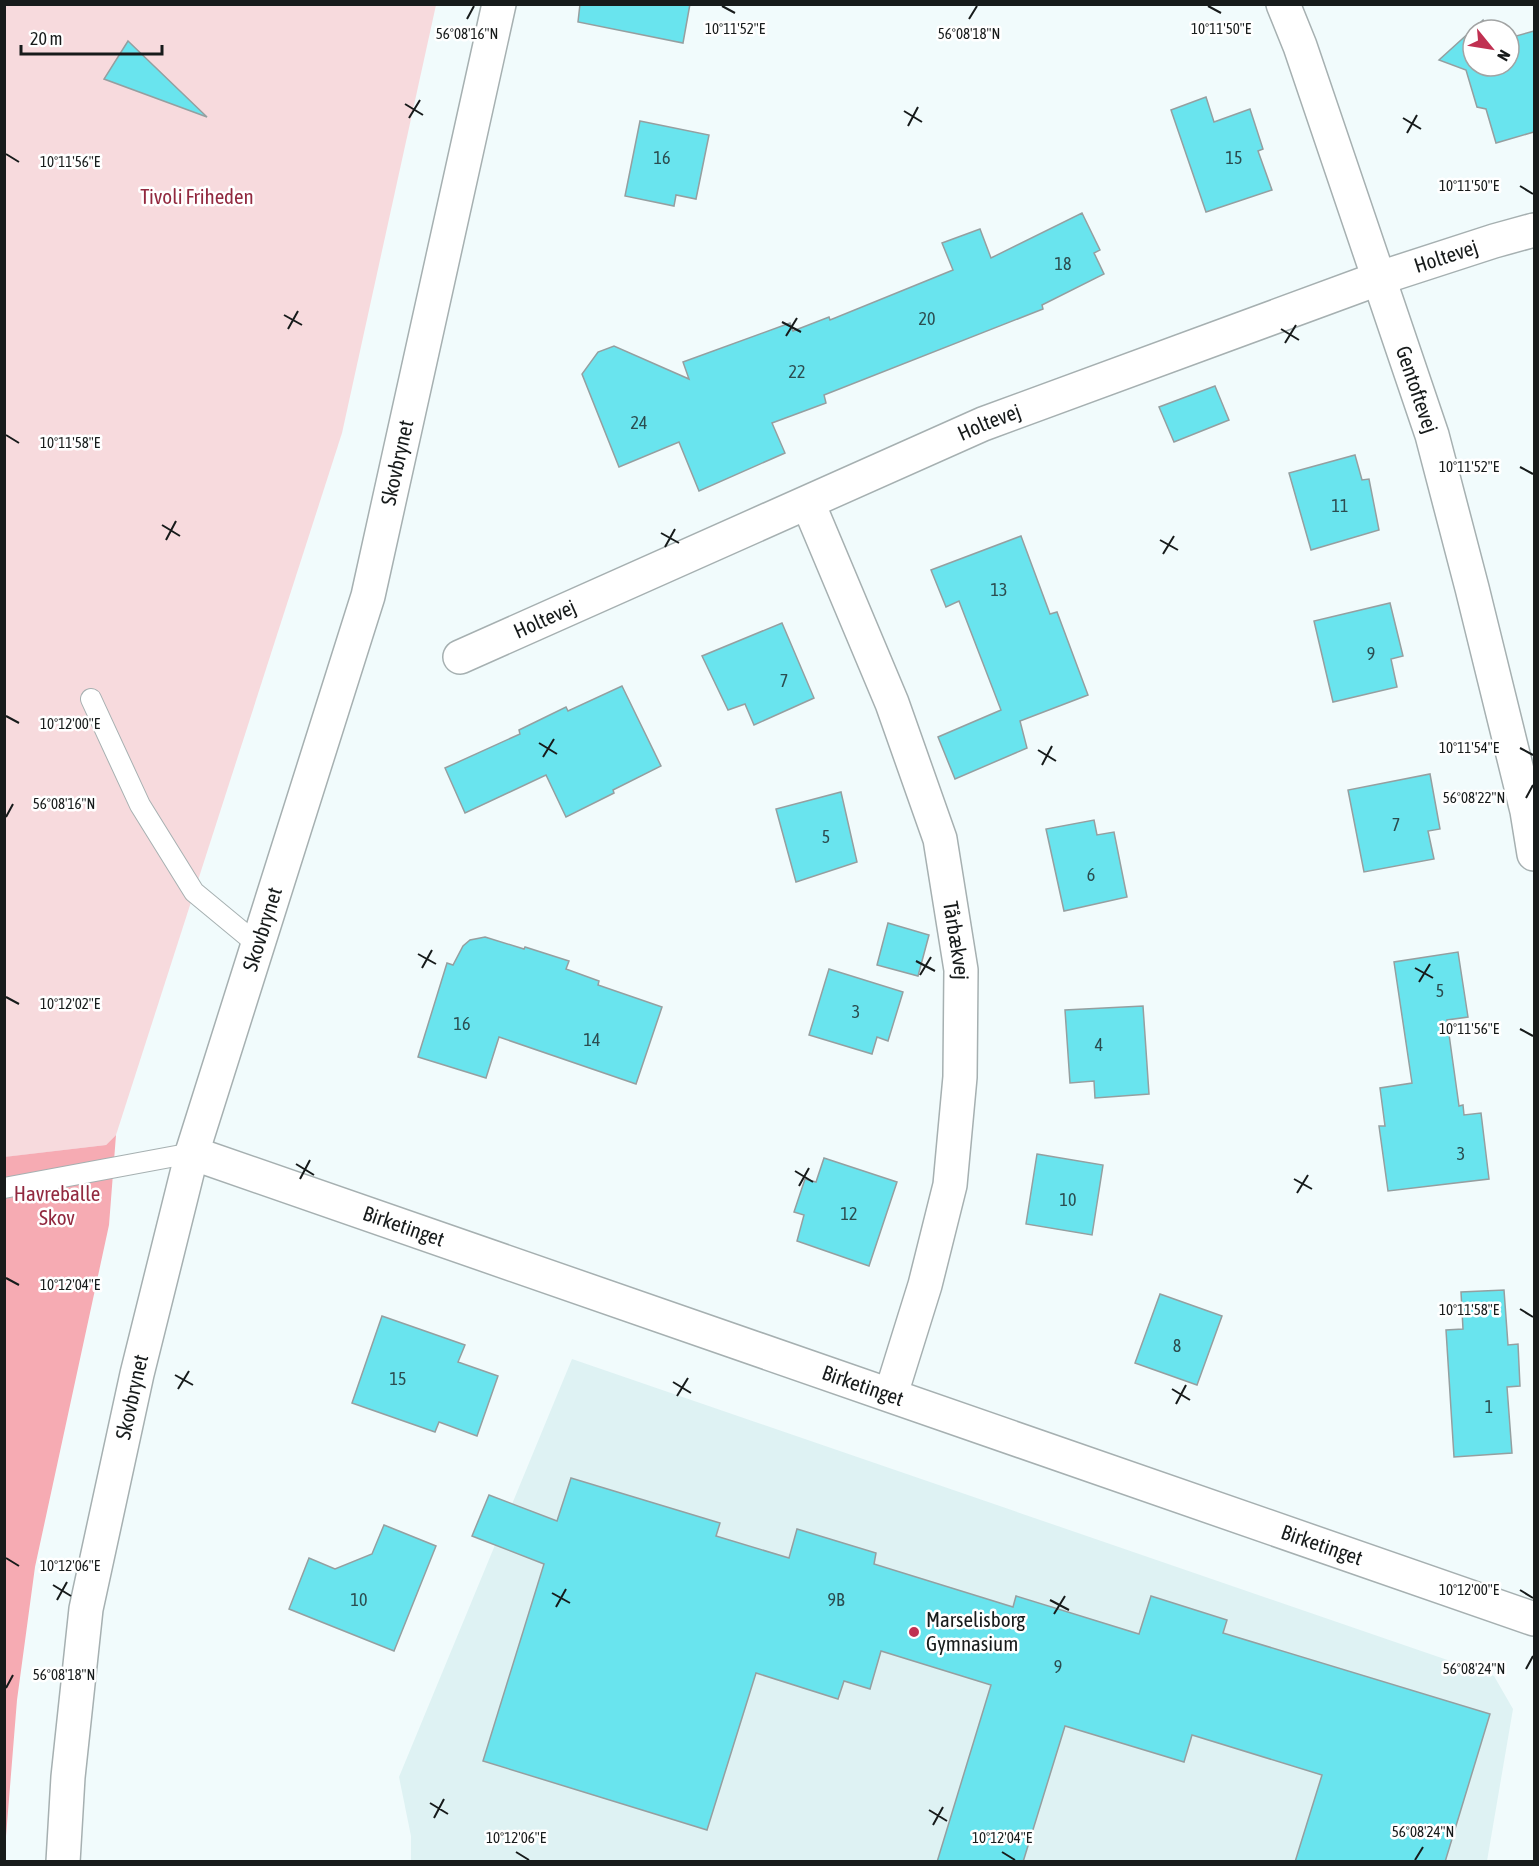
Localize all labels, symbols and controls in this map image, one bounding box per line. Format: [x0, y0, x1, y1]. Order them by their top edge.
scale bar [21, 18, 162, 56]
north arrow [1461, 18, 1521, 78]
text: 10°11'52"E [705, 20, 766, 37]
text: 10°11'50"E [1191, 20, 1252, 37]
text: 56°08'16"N [436, 25, 498, 42]
text: 56°08'18"N [938, 25, 1000, 42]
text: 20 m [30, 28, 62, 49]
text: N [1494, 47, 1514, 64]
house number: 16 [654, 147, 670, 168]
house number: 15 [1226, 147, 1242, 168]
text: 10°11'56"E [40, 153, 101, 170]
text: 10°11'50"E [1439, 177, 1500, 194]
park label: Tivoli Friheden [140, 184, 254, 208]
street label: Holtevej [1411, 234, 1481, 277]
house number: 18 [1055, 253, 1071, 274]
house number: 20 [919, 308, 935, 329]
street label: Gentoftevej [1392, 342, 1443, 436]
house number: 22 [789, 361, 805, 382]
street label: Holtevej [954, 398, 1024, 445]
house number: 24 [631, 412, 647, 433]
street label: Skovbrynet [375, 418, 418, 507]
text: 10°11'58"E [40, 434, 101, 451]
text: 10°11'52"E [1439, 458, 1500, 475]
house number: 11 [1332, 495, 1348, 516]
house number: 13 [991, 579, 1007, 600]
street label: Holtevej [510, 594, 579, 643]
house number: 9 [1367, 643, 1375, 664]
house number: 7 [780, 670, 788, 691]
text: 10°12'00"E [40, 715, 101, 732]
text: 10°11'54"E [1439, 739, 1500, 756]
text: 56°08'22"N [1443, 789, 1505, 806]
text: 56°08'16"N [33, 795, 95, 812]
house number: 7 [1392, 814, 1400, 835]
house number: 5 [822, 826, 830, 847]
house number: 6 [1087, 864, 1095, 885]
street label: Skovbrynet [237, 884, 286, 974]
street label: Tårbækvej [939, 899, 974, 980]
house number: 5 [1436, 980, 1444, 1001]
text: 10°12'02"E [40, 995, 101, 1012]
house number: 3 [852, 1001, 860, 1022]
house number: 16 [454, 1013, 470, 1034]
text: 10°11'56"E [1439, 1020, 1500, 1037]
house number: 14 [584, 1029, 600, 1050]
house number: 4 [1095, 1034, 1103, 1055]
house number: 3 [1457, 1143, 1465, 1164]
park label: Havreballe Skov [14, 1181, 100, 1229]
house number: 10 [1060, 1189, 1076, 1210]
street label: Birketinget [360, 1200, 448, 1251]
house number: 12 [841, 1203, 857, 1224]
text: 10°12'04"E [40, 1276, 101, 1293]
text: 10°11'58"E [1439, 1301, 1500, 1318]
house number: 8 [1173, 1335, 1181, 1356]
street label: Skovbrynet [110, 1352, 152, 1442]
street label: Birketinget [819, 1360, 907, 1410]
house number: 15 [390, 1368, 406, 1389]
house number: 1 [1485, 1396, 1493, 1417]
street label: Birketinget [1278, 1519, 1366, 1570]
text: 10°12'06"E [40, 1557, 101, 1574]
text: 10°12'00"E [1439, 1581, 1500, 1598]
house number: 10 [351, 1589, 367, 1610]
house number: 9B [828, 1589, 845, 1610]
place label: Marselisborg Gymnasium [926, 1607, 1025, 1655]
marker: Marselisborg Gymnasium [907, 1625, 921, 1639]
house number: 9 [1054, 1656, 1062, 1677]
text: 56°08'24"N [1443, 1660, 1505, 1677]
text: 56°08'18"N [33, 1666, 95, 1683]
text: 56°08'24"N [1392, 1823, 1454, 1840]
text: 10°12'06"E [486, 1829, 547, 1846]
text: 10°12'04"E [972, 1829, 1033, 1846]

